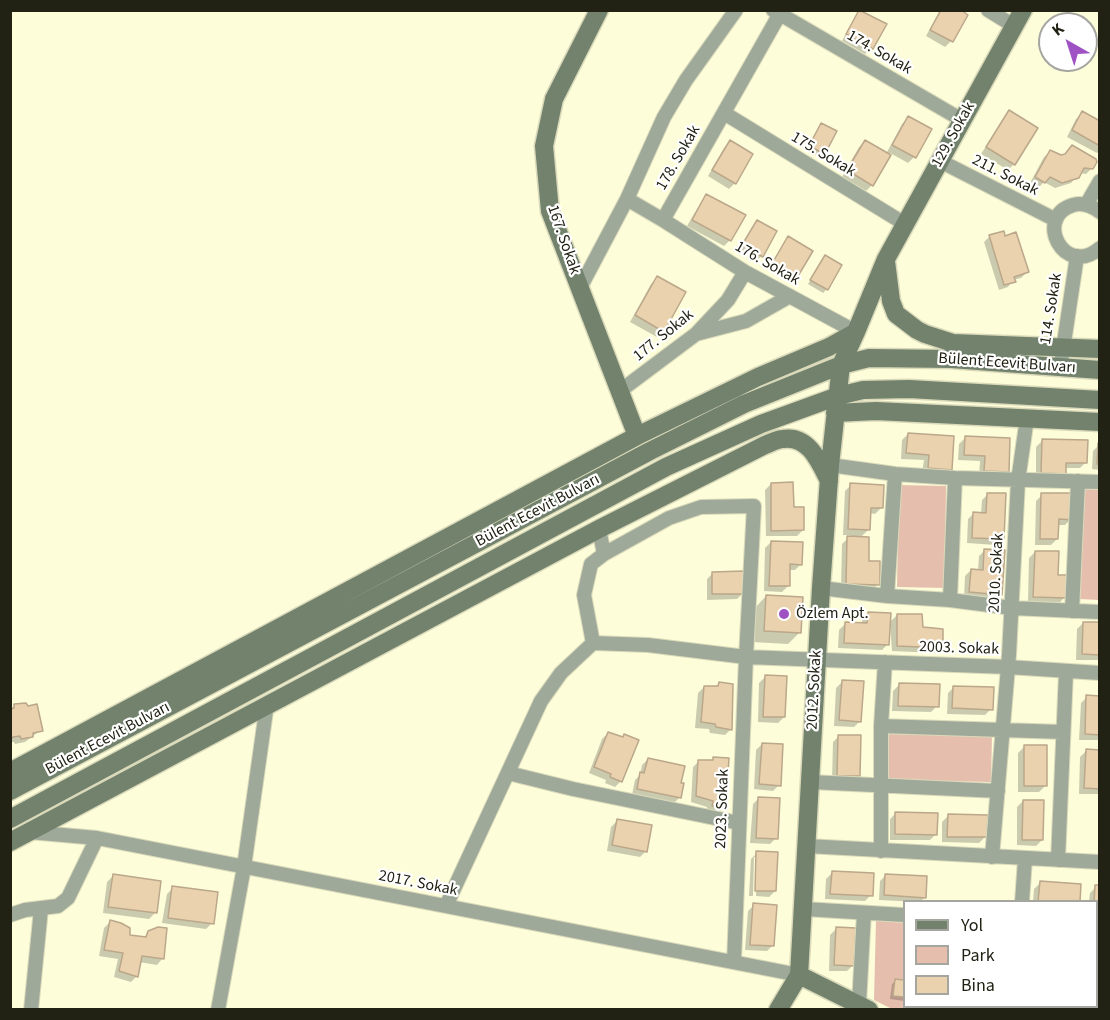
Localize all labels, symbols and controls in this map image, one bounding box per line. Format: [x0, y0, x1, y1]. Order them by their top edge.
north arrow [1038, 12, 1098, 72]
text: K [1047, 18, 1069, 41]
street label: 174. Sokak [843, 27, 915, 79]
street label: 129. Sokak [928, 99, 980, 171]
street label: 178. Sokak [653, 122, 705, 194]
street label: 175. Sokak [787, 128, 859, 182]
street label: 211. Sokak [969, 151, 1041, 201]
street label: 167. Sokak [542, 203, 584, 277]
street label: 176. Sokak [731, 238, 803, 290]
street label: 114. Sokak [1037, 272, 1067, 346]
street label: 177. Sokak [630, 306, 698, 366]
street label: Bülent Ecevit Bulvarı [938, 350, 1076, 378]
street label: Bülent Ecevit Bulvarı [473, 470, 603, 552]
street label: 2010. Sokak [985, 533, 1009, 613]
place label: Özlem Apt. [796, 604, 869, 624]
marker: Özlem Apt. [777, 607, 791, 621]
street label: 2003. Sokak [919, 638, 999, 660]
street label: 2012. Sokak [803, 650, 827, 730]
street label: Bülent Ecevit Bulvarı [43, 698, 173, 780]
street label: 2023. Sokak [712, 769, 734, 849]
street label: 2017. Sokak [377, 867, 459, 901]
legend [903, 900, 1098, 1008]
text: Yol [961, 913, 983, 938]
text: Park [961, 943, 995, 968]
text: Bina [961, 973, 995, 998]

